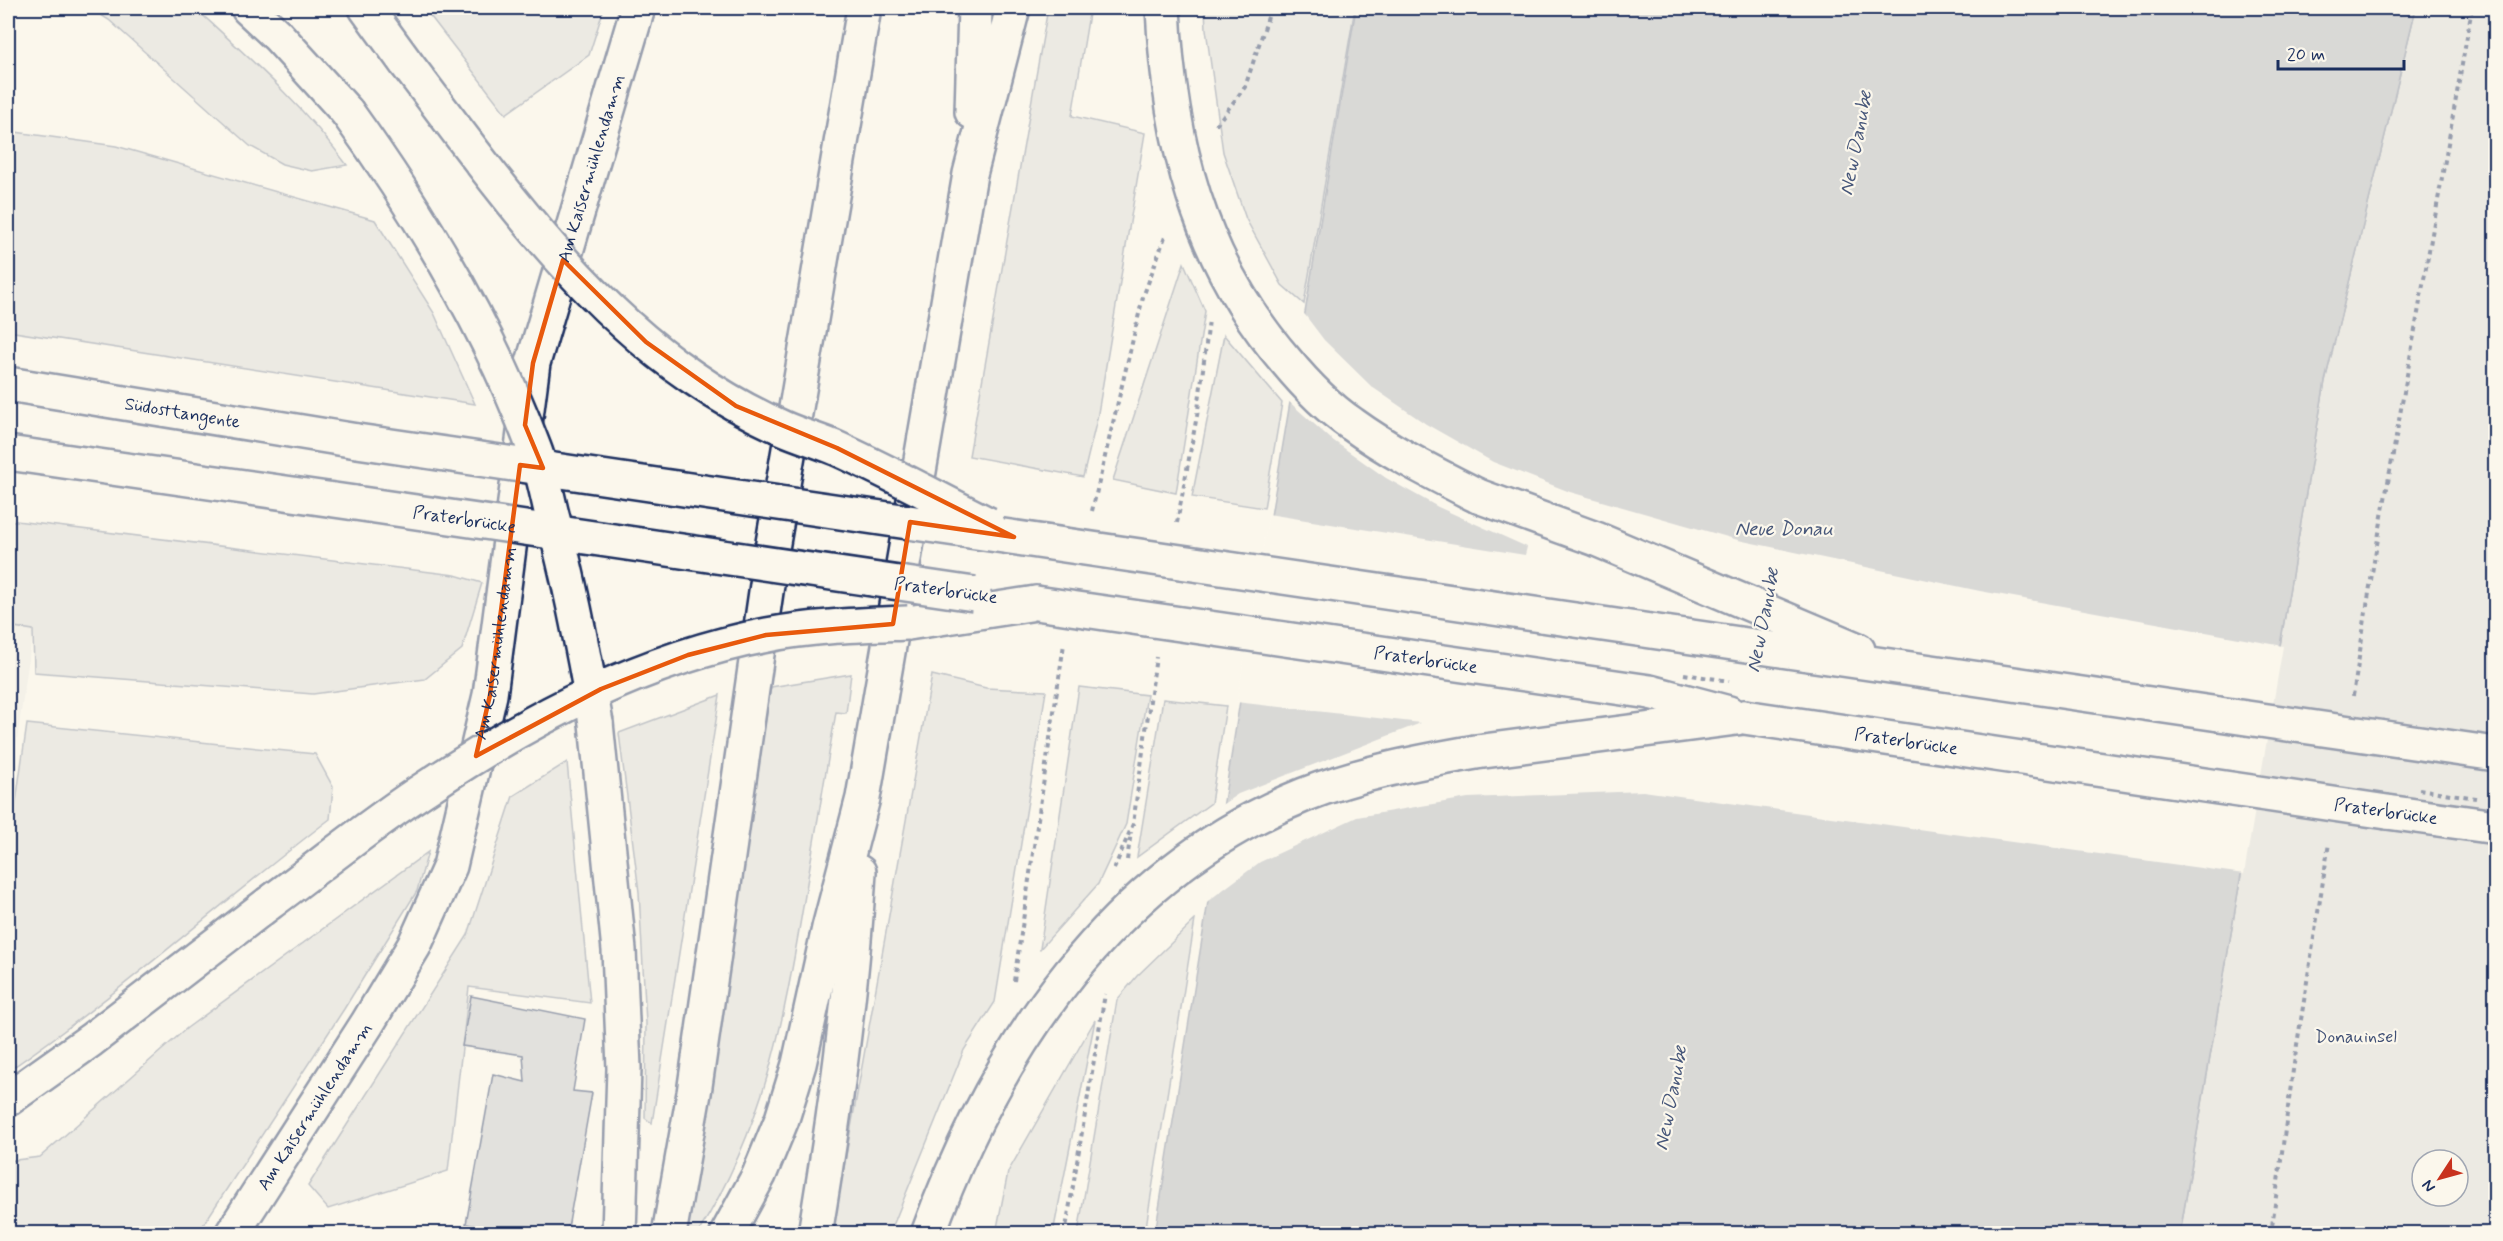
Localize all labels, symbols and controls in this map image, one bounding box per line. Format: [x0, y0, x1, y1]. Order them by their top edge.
scale bar [2278, 33, 2404, 71]
text: 20 m [2287, 43, 2325, 67]
street label: Am Kaisermühlendamm [552, 72, 631, 265]
water label: New Danube [1833, 87, 1880, 198]
street label: Südosttangente [123, 392, 242, 435]
street label: Praterbrücke [411, 501, 518, 540]
water label: Neue Donau [1735, 516, 1833, 543]
street label: Am Kaisermühlendamm [469, 545, 522, 742]
water label: New Danube [1740, 564, 1787, 675]
street label: Praterbrücke [892, 572, 999, 610]
street label: Praterbrücke [1372, 641, 1479, 680]
street label: Praterbrücke [1853, 722, 1960, 761]
street label: Praterbrücke [2332, 793, 2439, 831]
street label: Am Kaisermühlendamm [252, 1018, 378, 1195]
park label: Donauinsel [2315, 1025, 2397, 1049]
water label: New Danube [1648, 1042, 1695, 1153]
north arrow [2410, 1148, 2470, 1208]
text: N [2417, 1175, 2441, 1196]

